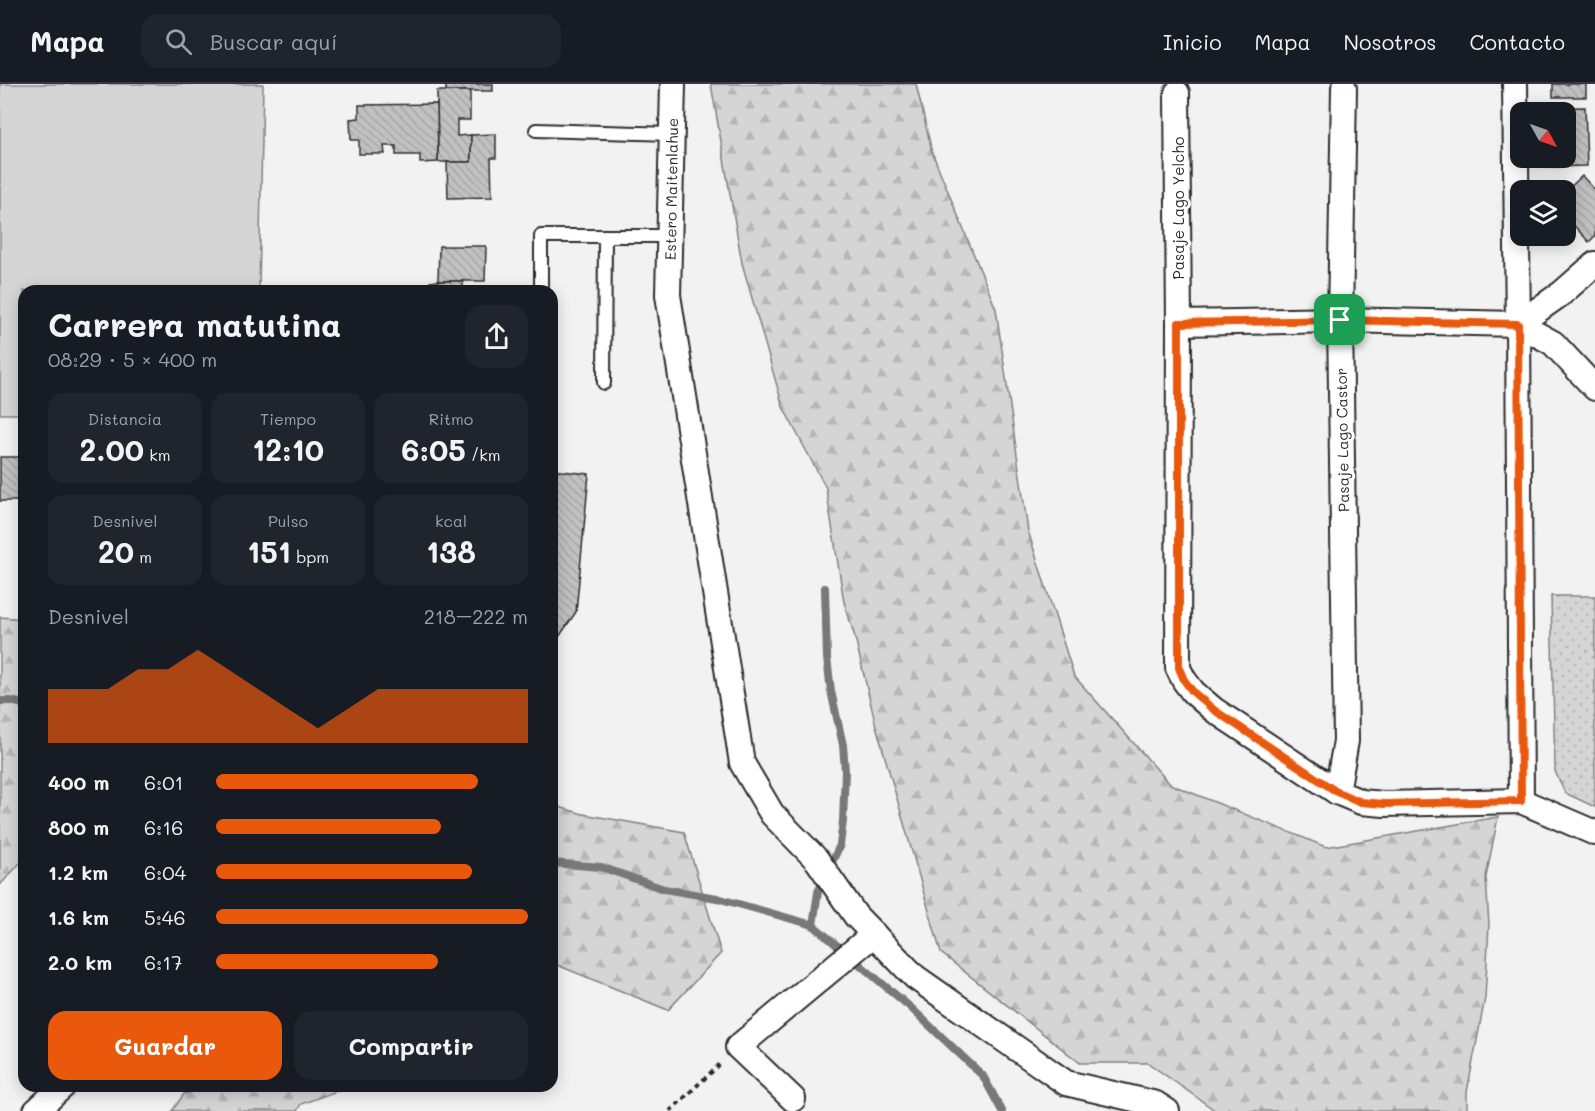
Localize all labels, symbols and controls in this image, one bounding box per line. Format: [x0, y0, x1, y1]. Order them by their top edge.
search box [141, 14, 561, 68]
text: Mapa [30, 23, 105, 59]
icon: search [162, 25, 195, 58]
text: Buscar aquí [210, 27, 338, 56]
text: Inicio [1163, 28, 1222, 55]
text: Mapa [1255, 28, 1310, 55]
text: Nosotros [1343, 28, 1437, 55]
text: Contacto [1470, 28, 1565, 55]
north arrow [1510, 102, 1576, 168]
map controls [1510, 102, 1576, 246]
street label: Estero Maitenlahue [660, 118, 682, 260]
street label: Pasaje Lago Yelcho [1168, 136, 1188, 279]
button: layers [1510, 180, 1576, 246]
pin [1314, 294, 1365, 345]
text: Carrera matutina [48, 302, 341, 345]
icon: arrive [1323, 303, 1356, 336]
button: share [465, 305, 528, 368]
text: 08:29 · 5 × 400 m [48, 346, 217, 372]
street label: Pasaje Lago Castor [1331, 368, 1353, 512]
text: Distancia [88, 408, 162, 429]
text: Tiempo [260, 408, 316, 429]
text: Ritmo [429, 408, 473, 429]
text: 2.00 [80, 429, 144, 469]
text: 12:10 [252, 429, 324, 469]
text: 6:05 [401, 429, 466, 469]
text: km [144, 444, 170, 465]
text: /km [466, 444, 501, 465]
text: Desnivel [93, 510, 157, 531]
text: Pulso [268, 510, 308, 531]
text: kcal [435, 510, 467, 531]
text: 20 [98, 531, 134, 571]
text: 151 [247, 531, 291, 571]
text: 138 [426, 531, 476, 571]
text: m [134, 546, 152, 567]
text: bpm [291, 546, 329, 567]
text: Desnivel [48, 603, 129, 629]
text: 218–222 m [424, 603, 528, 629]
text: 400 m [48, 769, 109, 795]
text: 6:01 [144, 769, 184, 795]
text: 800 m [48, 814, 109, 840]
text: 6:16 [144, 814, 183, 840]
text: 1.2 km [48, 859, 108, 885]
text: 6:04 [144, 859, 186, 885]
text: 1.6 km [48, 904, 109, 930]
text: 5:46 [144, 904, 186, 930]
text: 2.0 km [48, 949, 112, 975]
text: 6:17 [144, 949, 182, 975]
button: Guardar [48, 1011, 282, 1080]
button: Compartir [294, 1011, 528, 1080]

